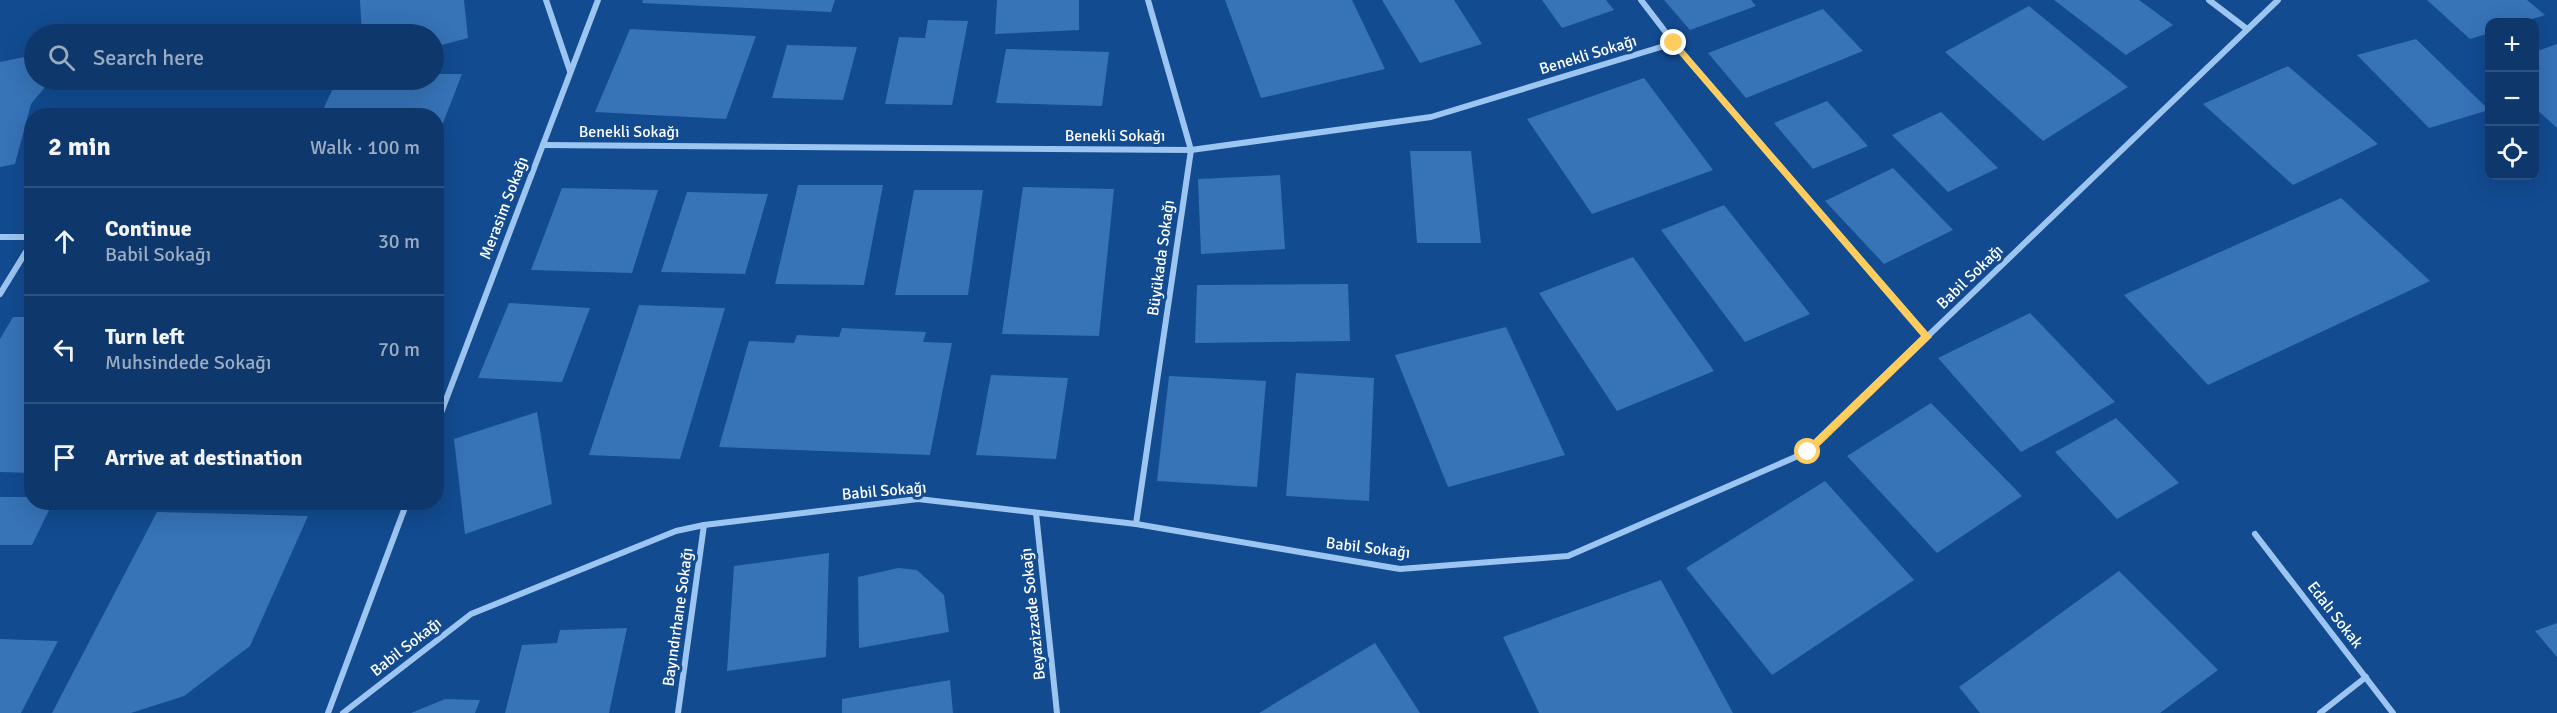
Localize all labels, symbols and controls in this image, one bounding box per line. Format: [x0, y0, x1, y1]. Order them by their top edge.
map controls [2485, 18, 2539, 180]
button: + [2485, 18, 2539, 72]
search box [24, 24, 444, 90]
route end [1660, 29, 1686, 55]
street label: Benekli Sokağı [1537, 31, 1639, 79]
icon: search [45, 41, 78, 74]
text: Search here [93, 44, 204, 71]
button: − [2485, 72, 2539, 126]
street label: Benekli Sokağı [579, 122, 679, 142]
street label: Benekli Sokağı [1065, 126, 1165, 146]
button: locate [2485, 126, 2539, 180]
text: 2 min [48, 131, 111, 163]
text: Walk · 100 m [310, 135, 420, 160]
street label: Merasim Sokağı [475, 154, 533, 262]
street label: Büyükada Sokağı [1143, 199, 1179, 317]
text: Continue [105, 215, 192, 242]
icon: ahead [48, 225, 81, 258]
text: 30 m [378, 229, 420, 254]
street label: Babil Sokağı [1933, 240, 2007, 314]
text: Babil Sokağı [105, 242, 211, 267]
text: Turn left [105, 323, 185, 350]
icon: left [48, 333, 81, 366]
text: 70 m [378, 337, 420, 362]
text: Muhsindede Sokağı [105, 350, 271, 375]
route start [1794, 438, 1820, 464]
icon: arrive [48, 441, 81, 474]
text: Arrive at destination [105, 444, 302, 471]
street label: Babil Sokağı [841, 477, 927, 505]
street label: Babil Sokağı [1325, 533, 1411, 563]
street label: Bayındırhane Sokağı [658, 546, 698, 688]
street label: Beyazizzade Sokağı [1016, 547, 1050, 681]
street label: Edalı Sokak [2303, 578, 2367, 652]
street label: Babil Sokağı [366, 613, 446, 681]

